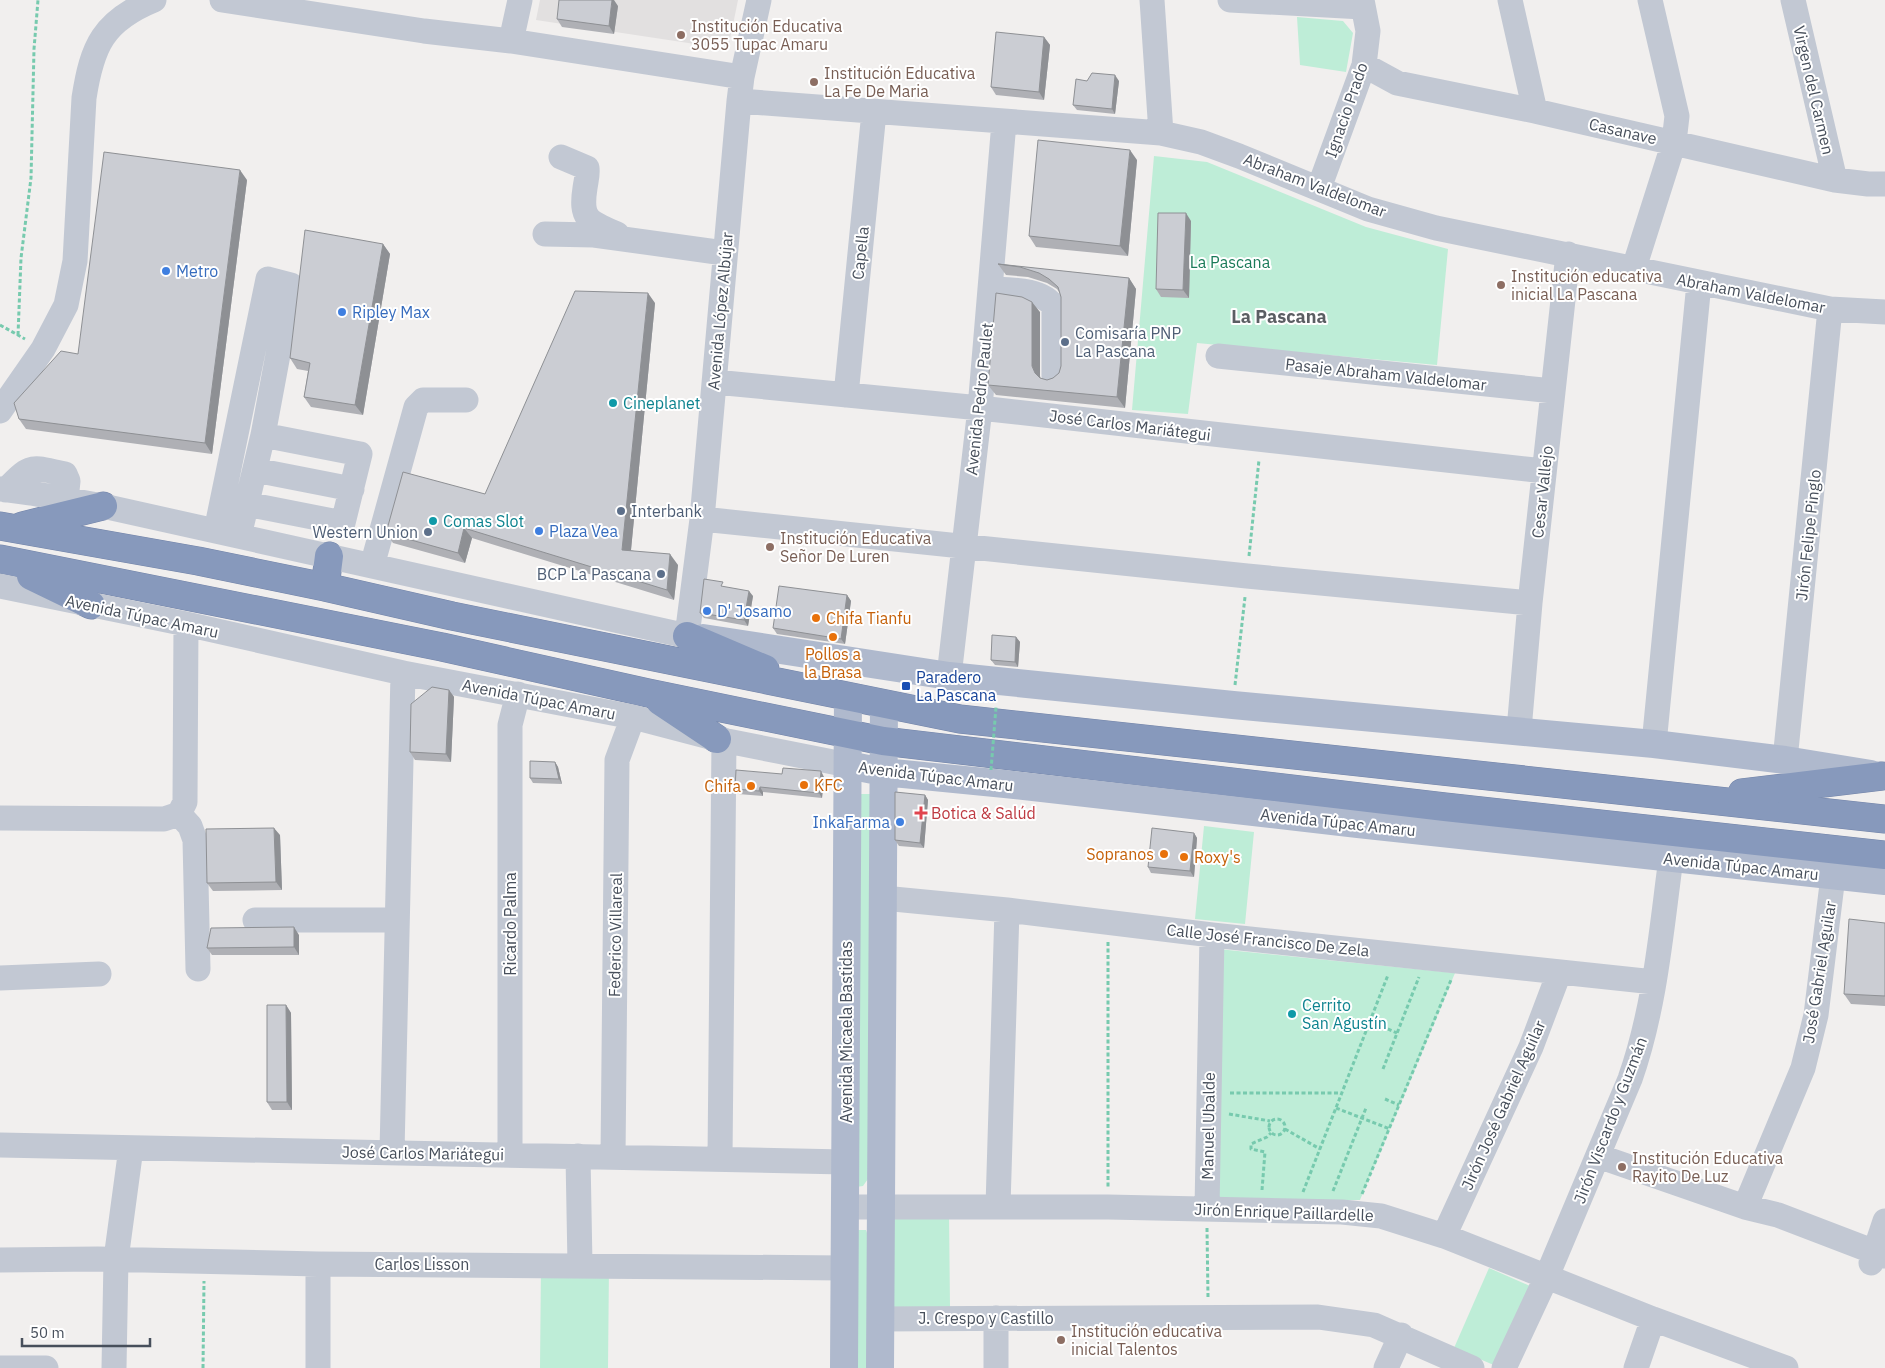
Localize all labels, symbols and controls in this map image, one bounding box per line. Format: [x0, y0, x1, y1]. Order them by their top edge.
place label: Institución Educativa 3055 Tupac Amaru [691, 16, 843, 54]
street label: Virgen del Carmen [1789, 24, 1839, 156]
marker: Institución Educativa 3055 Tupac Amaru [675, 29, 687, 41]
street label: Ignacio Prado [1320, 60, 1372, 160]
place label: Institución Educativa La Fe De Maria [824, 63, 976, 101]
marker: Institución Educativa La Fe De Maria [808, 76, 820, 88]
street label: Casanave [1587, 114, 1659, 149]
street label: Abraham Valdelomar [1241, 149, 1389, 221]
street label: Capella [847, 225, 873, 281]
street label: Avenida López Albújar [703, 231, 737, 391]
park label: La Pascana [1190, 252, 1271, 272]
place label: Metro [176, 261, 218, 281]
marker: Metro [160, 265, 172, 277]
place label: Institución educativa inicial La Pascana [1511, 266, 1662, 304]
street label: Abraham Valdelomar [1675, 269, 1827, 317]
marker: Institución educativa inicial La Pascana [1495, 279, 1507, 291]
place label: Ripley Max [352, 302, 430, 322]
district label: La Pascana [1231, 305, 1327, 328]
marker: Ripley Max [336, 306, 348, 318]
street label: Avenida Pedro Paulet [961, 322, 997, 476]
place label: Comisaría PNP La Pascana [1075, 323, 1181, 361]
marker: Comisaría PNP La Pascana [1059, 336, 1071, 348]
street label: Pasaje Abraham Valdelomar [1284, 353, 1488, 395]
place label: Cineplanet [623, 393, 700, 413]
marker: Cineplanet [607, 397, 619, 409]
street label: José Carlos Mariátegui [1048, 405, 1212, 445]
street label: Cesar Vallejo [1527, 445, 1557, 539]
street label: Jirón Felipe Pinglo [1791, 468, 1825, 602]
place label: Interbank [631, 501, 703, 521]
marker: Interbank [615, 505, 627, 517]
place label: Comas Slot [443, 511, 524, 531]
marker: Comas Slot [427, 515, 439, 527]
place label: Plaza Vea [549, 521, 618, 541]
place label: Western Union [312, 522, 418, 542]
marker: Plaza Vea [533, 525, 545, 537]
marker: Western Union [422, 526, 434, 538]
place label: Institución Educativa Señor De Luren [780, 528, 932, 566]
marker: Institución Educativa Señor De Luren [764, 541, 776, 553]
place label: BCP La Pascana [537, 564, 651, 584]
marker: BCP La Pascana [655, 568, 667, 580]
street label: Avenida Túpac Amaru [64, 590, 220, 642]
place label: D' Josamo [717, 601, 792, 621]
marker: D' Josamo [701, 605, 713, 617]
place label: Chifa Tianfu [826, 608, 912, 628]
marker: Chifa Tianfu [810, 612, 822, 624]
marker: Pollos a la Brasa [827, 631, 839, 643]
place label: Pollos a la Brasa [804, 644, 862, 682]
place label: Paradero La Pascana [916, 667, 997, 705]
street label: Avenida Túpac Amaru [461, 674, 617, 724]
marker: Paradero La Pascana [900, 680, 912, 692]
street label: Avenida Túpac Amaru [857, 757, 1015, 795]
place label: KFC [814, 775, 843, 795]
place label: Chifa [704, 776, 741, 796]
marker: KFC [798, 779, 810, 791]
marker: Chifa [745, 780, 757, 792]
place label: Botica & Salúd [931, 803, 1036, 823]
street label: Avenida Túpac Amaru [1259, 804, 1417, 840]
marker: Botica & Salúd [915, 807, 927, 819]
place label: InkaFarma [812, 812, 890, 832]
marker: InkaFarma [894, 816, 906, 828]
place label: Sopranos [1086, 844, 1154, 864]
place label: Roxy's [1194, 847, 1241, 867]
marker: Sopranos [1158, 848, 1170, 860]
street label: Avenida Túpac Amaru [1662, 848, 1820, 884]
marker: Roxy's [1178, 851, 1190, 863]
street label: Ricardo Palma [500, 872, 520, 976]
street label: Federico Villareal [604, 873, 626, 997]
street label: José Gabriel Aguilar [1798, 899, 1840, 1045]
street label: Calle José Francisco De Zela [1166, 919, 1371, 961]
street label: Avenida Micaela Bastidas [836, 941, 856, 1123]
place label: Cerrito San Agustín [1302, 995, 1387, 1033]
marker: Cerrito San Agustín [1286, 1008, 1298, 1020]
street label: Jirón José Gabriel Aguilar [1457, 1017, 1549, 1193]
street label: Jirón Viscardo y Guzmán [1569, 1034, 1651, 1206]
street label: Manuel Ubalde [1197, 1072, 1219, 1180]
street label: José Carlos Mariátegui [342, 1142, 504, 1164]
place label: Institución Educativa Rayito De Luz [1632, 1148, 1784, 1186]
marker: Institución Educativa Rayito De Luz [1616, 1161, 1628, 1173]
street label: Jirón Enrique Paillardelle [1194, 1199, 1374, 1225]
street label: Carlos Lisson [375, 1254, 469, 1274]
street label: J. Crespo y Castillo [918, 1308, 1054, 1328]
scale bar [22, 1316, 150, 1348]
place label: Institución educativa inicial Talentos [1071, 1321, 1222, 1359]
text: 50 m [30, 1323, 65, 1342]
marker: Institución educativa inicial Talentos [1055, 1334, 1067, 1346]

